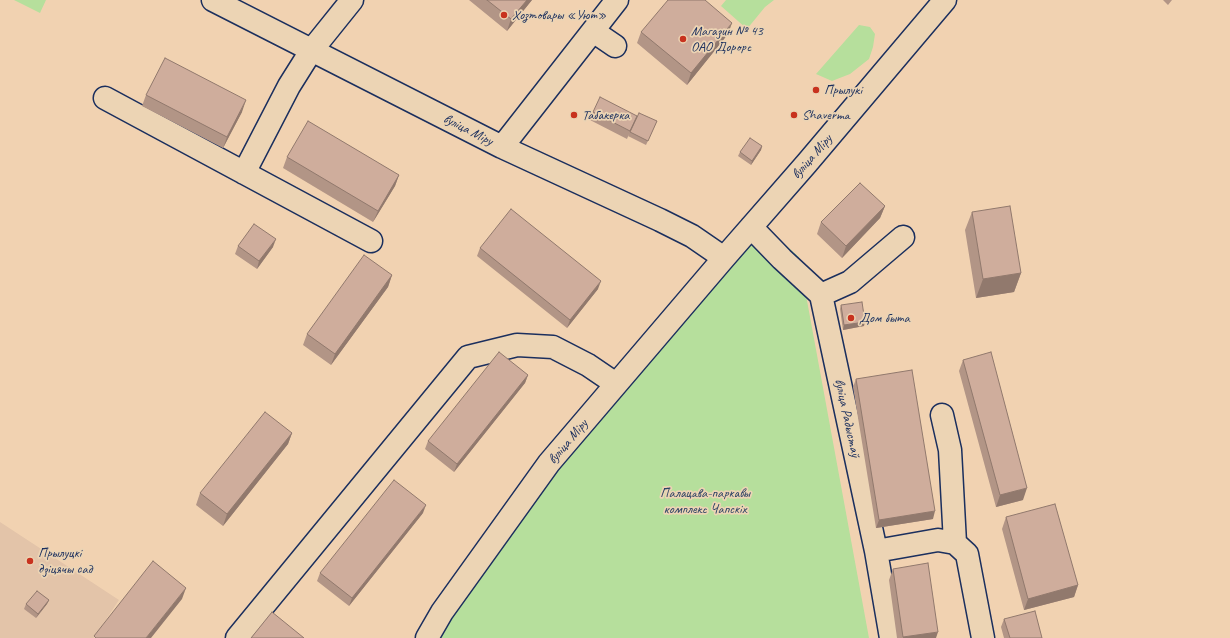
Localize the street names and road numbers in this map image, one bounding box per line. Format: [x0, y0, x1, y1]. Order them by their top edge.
street label: вуліца Міру [440, 110, 496, 150]
street label: вуліца Міру [788, 131, 836, 183]
street label: вуліца Радыстаў [830, 377, 864, 459]
street label: вуліца Міру [544, 416, 592, 468]

